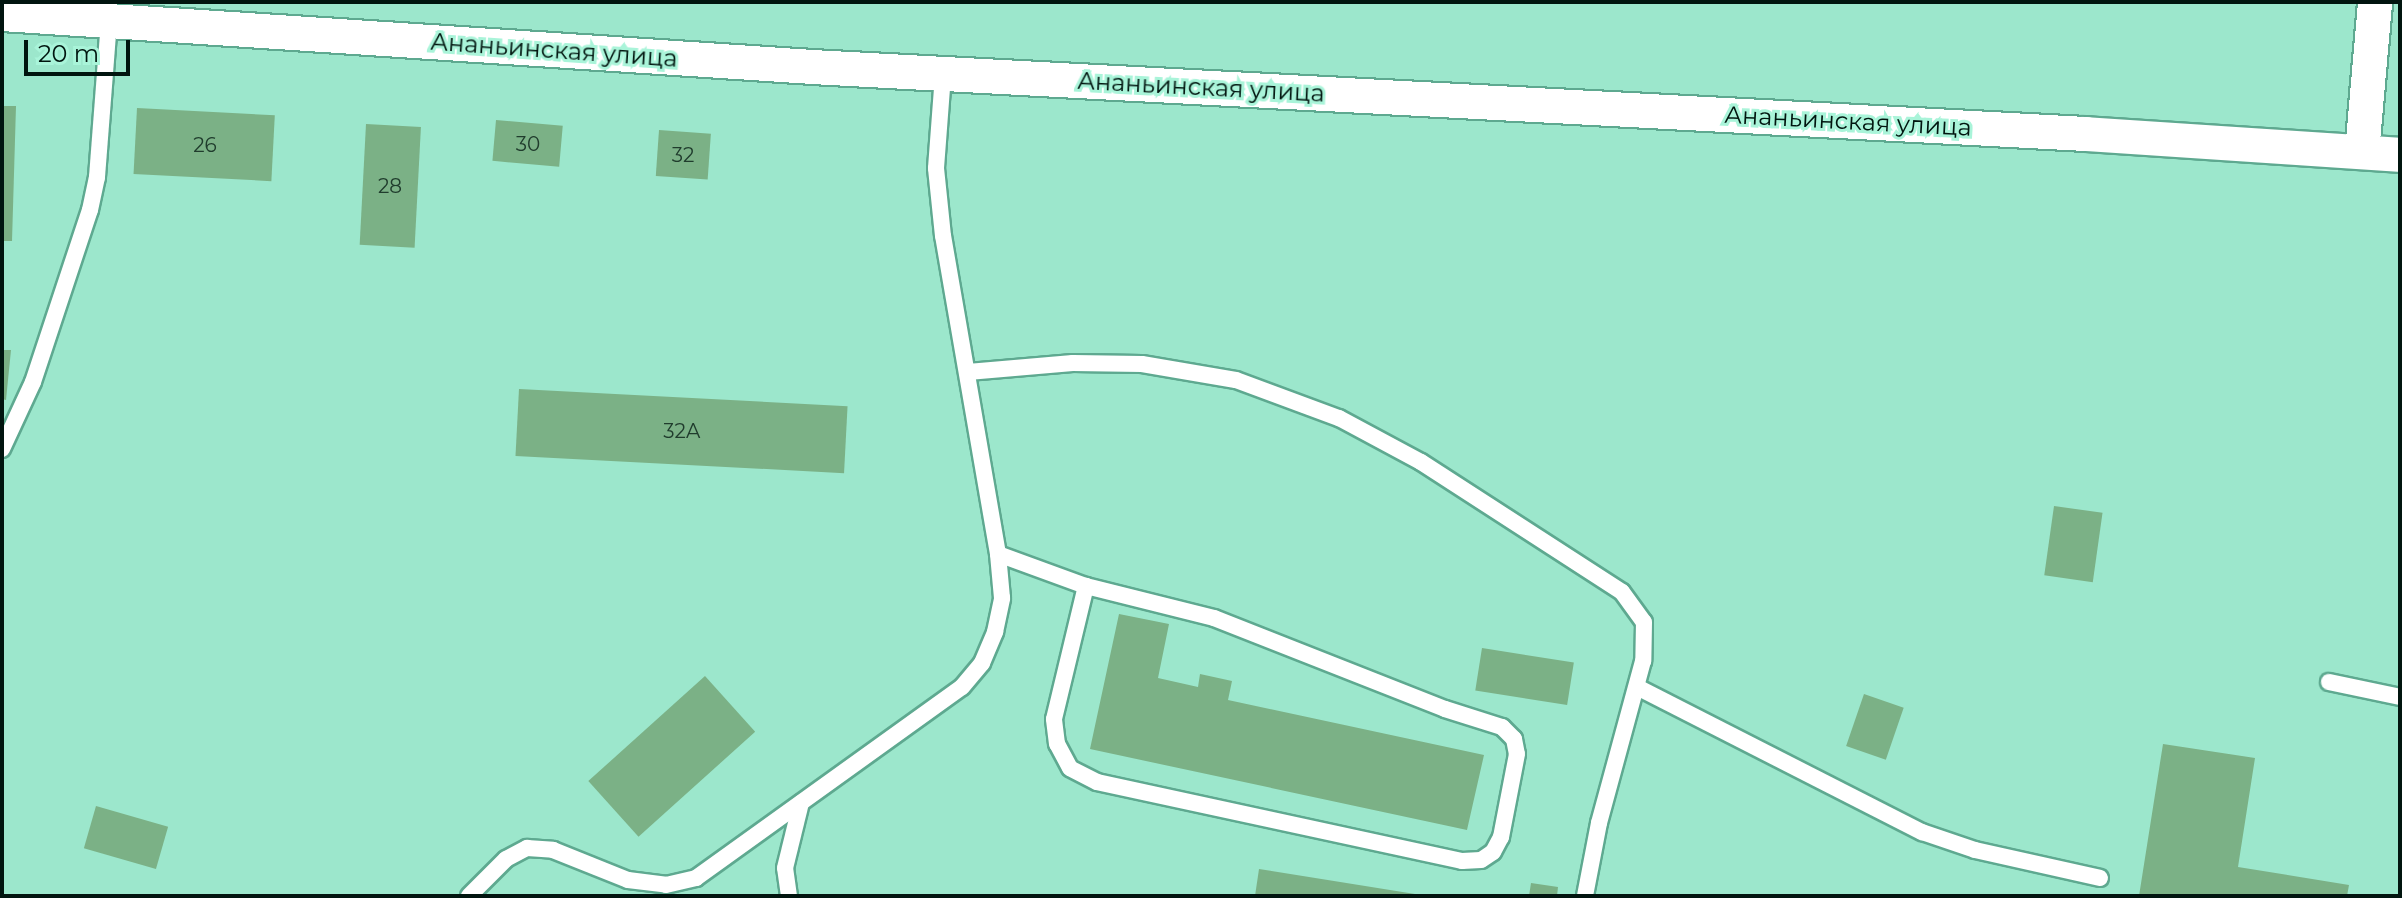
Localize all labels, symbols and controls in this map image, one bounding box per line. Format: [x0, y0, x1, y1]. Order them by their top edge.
scale bar [28, 24, 134, 74]
street label: Ананьинская улица [430, 27, 678, 73]
text: 20 m [38, 39, 99, 68]
street label: Ананьинская улица [1077, 66, 1325, 108]
street label: Ананьинская улица [1724, 100, 1972, 142]
house number: 30 [516, 132, 540, 156]
house number: 26 [193, 133, 217, 157]
house number: 32 [672, 143, 694, 167]
house number: 28 [378, 174, 402, 198]
house number: 32А [663, 419, 701, 443]

